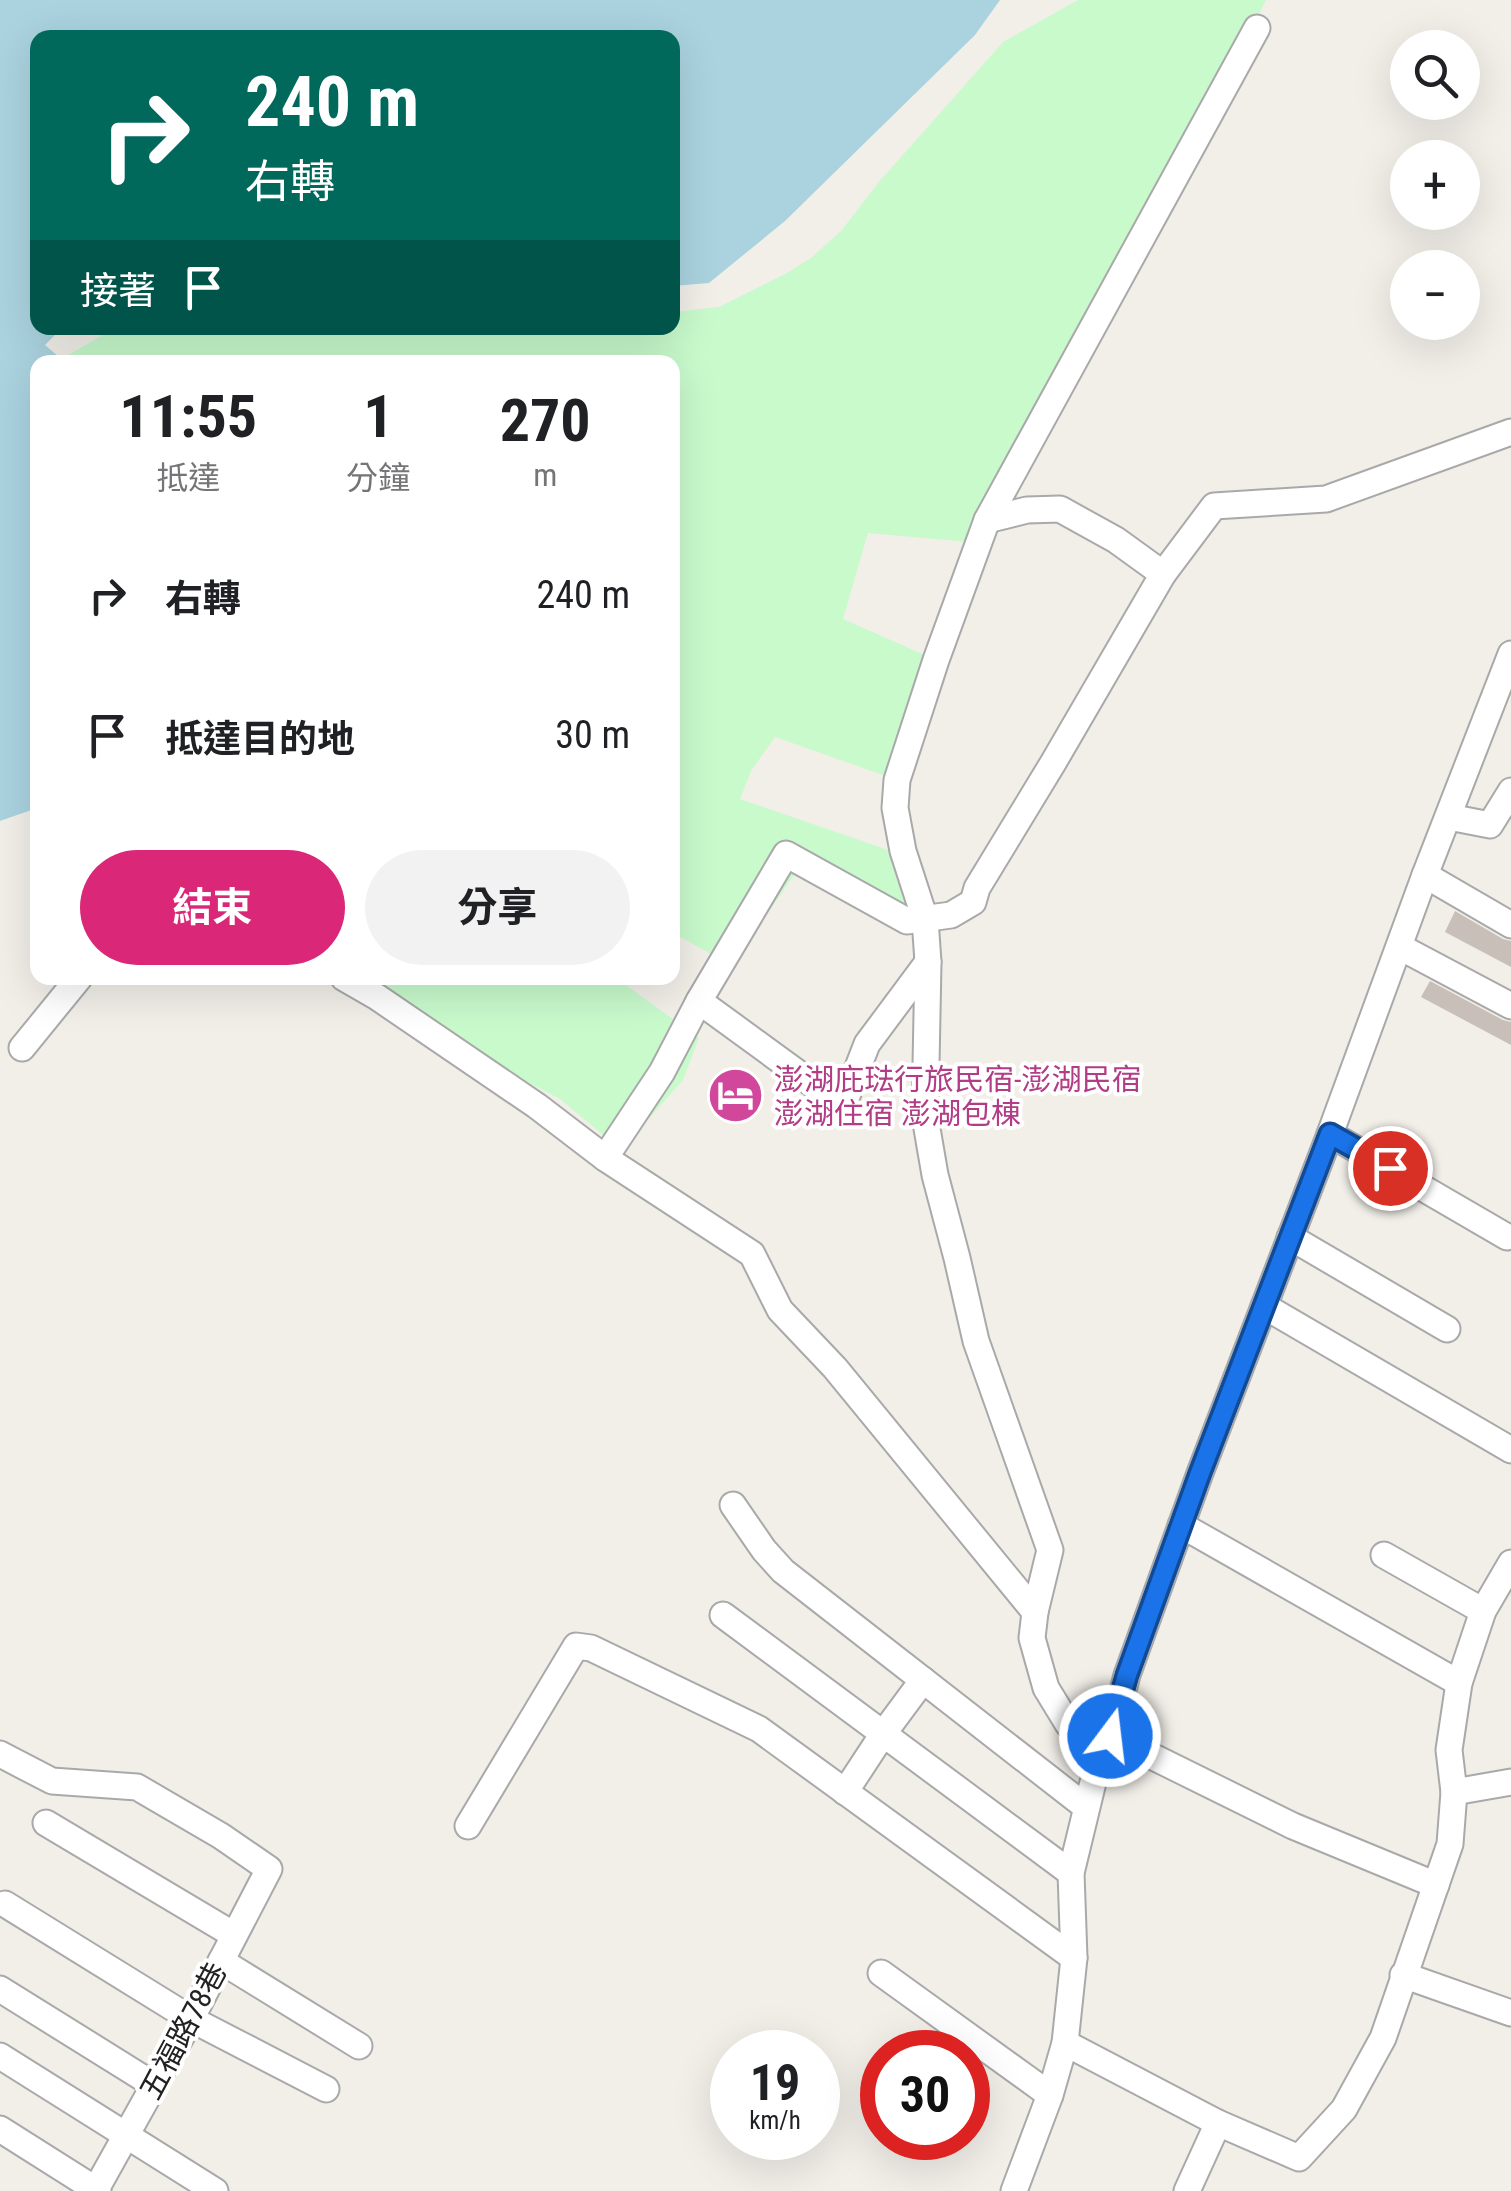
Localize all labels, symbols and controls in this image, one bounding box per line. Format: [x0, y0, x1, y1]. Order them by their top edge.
map controls [1390, 30, 1480, 340]
button: search [1390, 30, 1480, 120]
text: 240 m [245, 61, 419, 143]
icon: right [80, 70, 210, 200]
button: + [1390, 140, 1480, 230]
text: 右轉 [245, 155, 335, 208]
button: − [1390, 250, 1480, 340]
icon: arrive [176, 260, 231, 315]
text: 接著 [80, 269, 156, 313]
text: 11:55 [119, 381, 257, 452]
text: 1 [363, 381, 394, 452]
text: 270 [500, 385, 591, 456]
text: m [533, 456, 557, 494]
text: 抵達 [156, 459, 220, 497]
text: 分鐘 [346, 459, 410, 497]
icon: right [80, 568, 135, 623]
text: 240 m [536, 573, 630, 617]
text: 右轉 [165, 577, 241, 621]
icon: arrive [80, 708, 135, 763]
text: 30 m [555, 713, 630, 757]
text: 抵達目的地 [165, 717, 355, 761]
button: 結束 [80, 850, 345, 965]
button: 分享 [365, 850, 630, 965]
place label: 澎湖庇琺行旅民宿-澎湖民宿 澎湖住宿 澎湖包棟 [774, 1062, 1141, 1131]
hotel icon: 澎湖庇琺行旅民宿-澎湖民宿 澎湖住宿 澎湖包棟 [705, 1066, 765, 1126]
pin [1348, 1126, 1433, 1211]
icon: arrive [1363, 1141, 1418, 1196]
position arrow [1058, 1684, 1162, 1788]
street label: 五福路78巷 [132, 1957, 234, 2105]
speed limit sign: 30 [860, 2030, 990, 2160]
text: 19 [750, 2054, 800, 2112]
text: km/h [749, 2106, 801, 2135]

